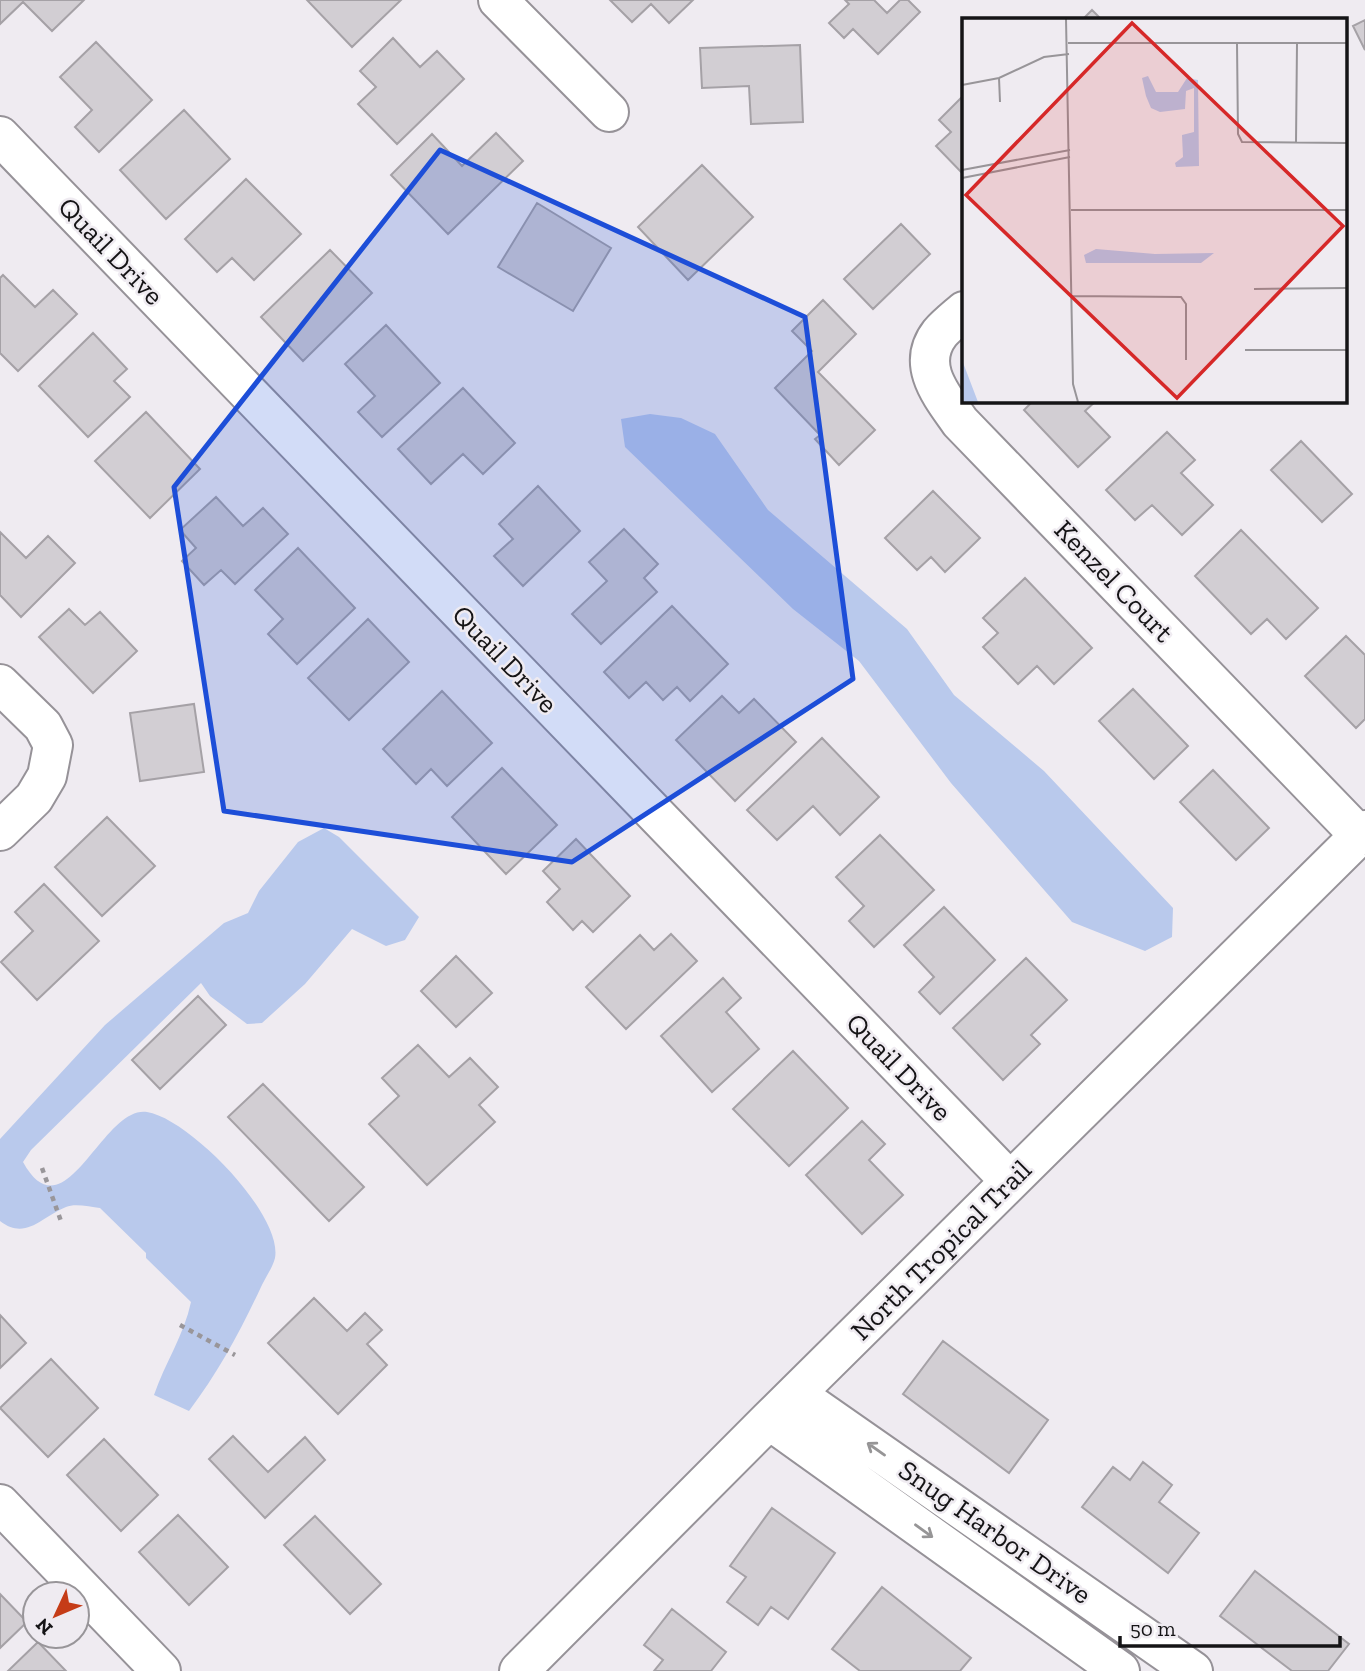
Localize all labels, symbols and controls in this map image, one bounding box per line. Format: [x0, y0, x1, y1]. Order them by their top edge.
inset map [962, 18, 1348, 402]
street label: Quail Drive [51, 190, 171, 312]
street label: Kenzel Court [1048, 513, 1181, 649]
street label: Quail Drive [445, 598, 565, 720]
street label: Quail Drive [839, 1006, 959, 1128]
street label: North Tropical Trail [844, 1153, 1038, 1347]
one-way arrow [867, 1442, 886, 1456]
street label: Snug Harbor Drive [892, 1453, 1098, 1611]
one-way arrow [914, 1524, 933, 1538]
north arrow [21, 1580, 91, 1650]
scale bar [1120, 1604, 1340, 1648]
text: N [31, 1613, 57, 1640]
text: 50 m [1130, 1616, 1176, 1641]

